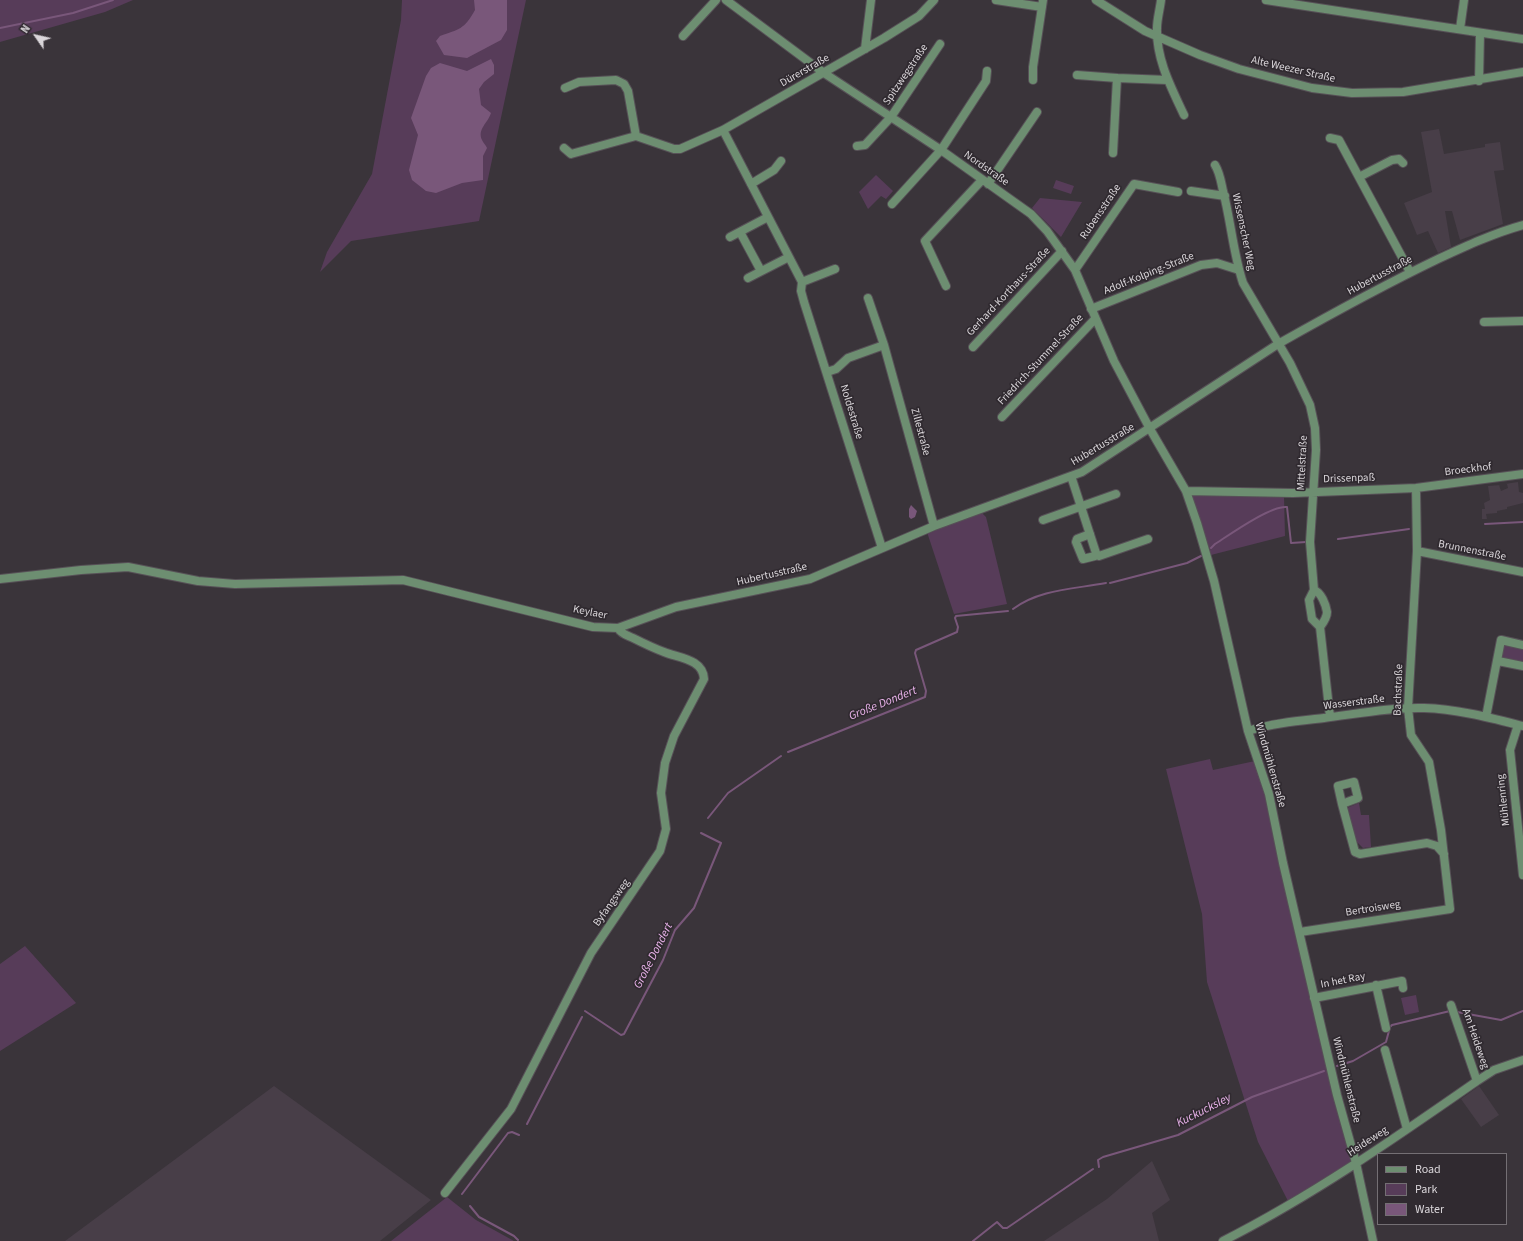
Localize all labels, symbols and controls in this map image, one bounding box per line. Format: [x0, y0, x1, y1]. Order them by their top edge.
north arrow [16, 16, 56, 56]
text: N [17, 22, 34, 36]
street label: Spitzwegstraße [881, 42, 931, 108]
street label: Dürerstraße [778, 52, 832, 90]
street label: Alte Weezer Straße [1250, 54, 1336, 86]
street label: Nordstraße [961, 149, 1011, 189]
street label: Rubensstraße [1078, 182, 1124, 242]
street label: Wissenscher Weg [1228, 192, 1258, 272]
street label: Gerhard-Korthaus-Straße [965, 245, 1053, 339]
street label: Adolf-Kolping-Straße [1102, 250, 1196, 298]
street label: Hubertusstraße [1345, 253, 1415, 299]
street label: Friedrich-Stummel-Straße [995, 312, 1087, 408]
street label: Noldestraße [836, 383, 866, 441]
street label: Zillestraße [907, 407, 933, 457]
street label: Hubertusstraße [1069, 421, 1137, 469]
street label: Mittelstraße [1295, 435, 1311, 491]
street label: Broeckhof [1444, 461, 1492, 479]
street label: Drissenpaß [1323, 471, 1375, 487]
street label: Brunnenstraße [1437, 538, 1507, 564]
street label: Hubertusstraße [736, 560, 808, 590]
street label: Keylaer [572, 603, 608, 623]
street label: Bachstraße [1391, 664, 1407, 716]
water label: Große Dondert [847, 684, 919, 724]
street label: Wasserstraße [1323, 693, 1385, 713]
street label: Windmühlenstraße [1252, 721, 1288, 809]
street label: Mühlenring [1495, 773, 1513, 827]
street label: Byfangsweg [591, 877, 633, 929]
street label: Bertroisweg [1345, 898, 1401, 920]
water label: Große Dondert [631, 921, 677, 991]
street label: In het Ray [1320, 970, 1366, 992]
street label: Am Heideweg [1459, 1007, 1491, 1071]
street label: Windmühlenstraße [1329, 1036, 1363, 1124]
water label: Kuckucksley [1174, 1091, 1234, 1131]
street label: Heideweg [1345, 1124, 1391, 1160]
legend [1377, 1153, 1507, 1225]
text: Road [1415, 1161, 1441, 1178]
text: Park [1415, 1181, 1437, 1198]
text: Water [1415, 1201, 1444, 1218]

